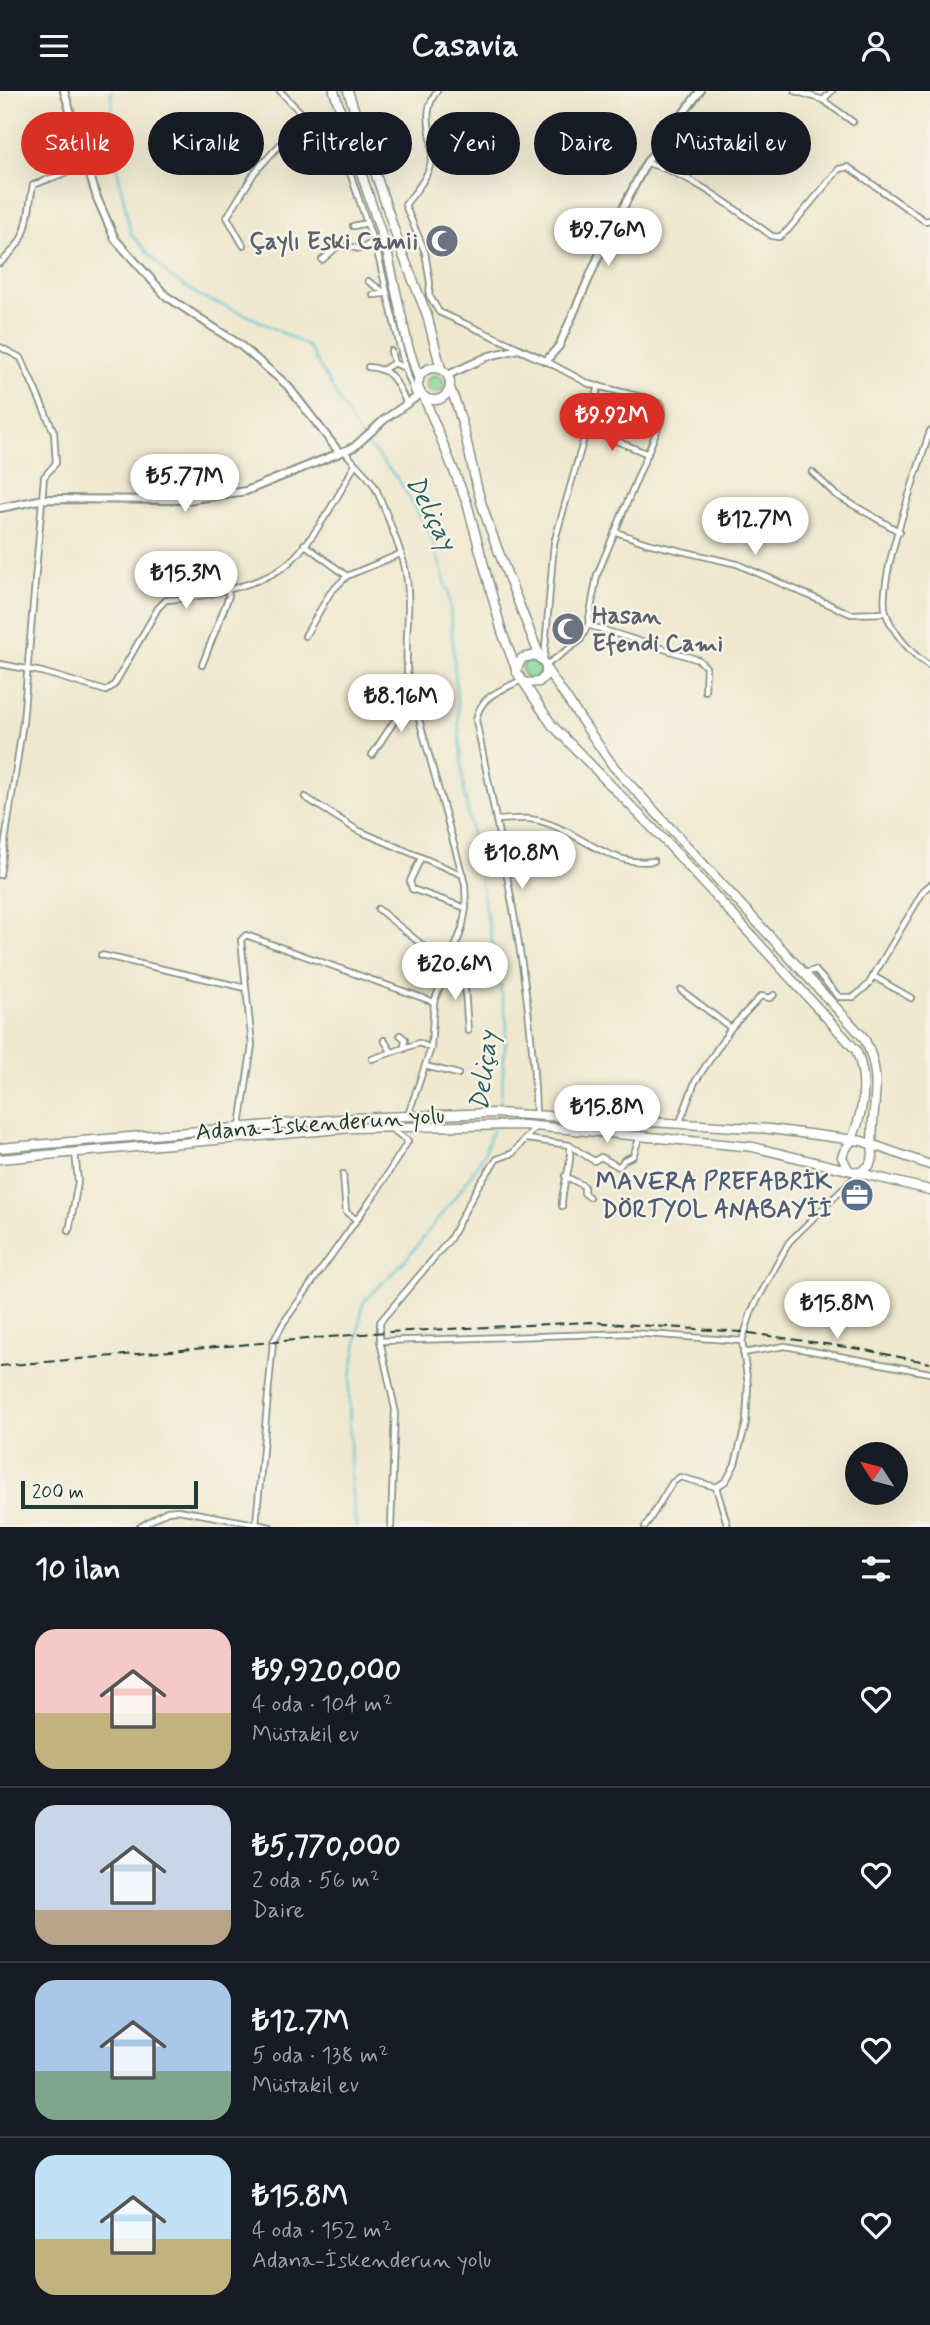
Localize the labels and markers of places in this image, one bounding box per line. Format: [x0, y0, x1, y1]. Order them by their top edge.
pin: ₺9.76M [551, 209, 665, 268]
mosque icon: Çaylı Eski Camii [423, 222, 461, 260]
place label: Çaylı Eski Camii [249, 227, 418, 258]
pin: ₺9.92M [555, 393, 669, 453]
pin: ₺5.77M [128, 455, 242, 514]
pin: ₺12.7M [698, 497, 812, 557]
pin: ₺15.3M [129, 552, 243, 611]
place label: Hasan Efendi Cami [592, 601, 723, 660]
mosque icon: Hasan Efendi Cami [549, 610, 587, 648]
pin: ₺8.16M [344, 675, 458, 734]
pin: ₺10.8M [465, 831, 579, 891]
pin: ₺20.6M [398, 943, 512, 1002]
pin: ₺15.8M [550, 1086, 664, 1145]
place label: MAVERA PREFABRİK DÖRTYOL ANABAYİİ [596, 1167, 833, 1226]
office icon: MAVERA PREFABRİK DÖRTYOL ANABAYİİ [838, 1176, 876, 1214]
pin: ₺15.8M [780, 1281, 894, 1341]

